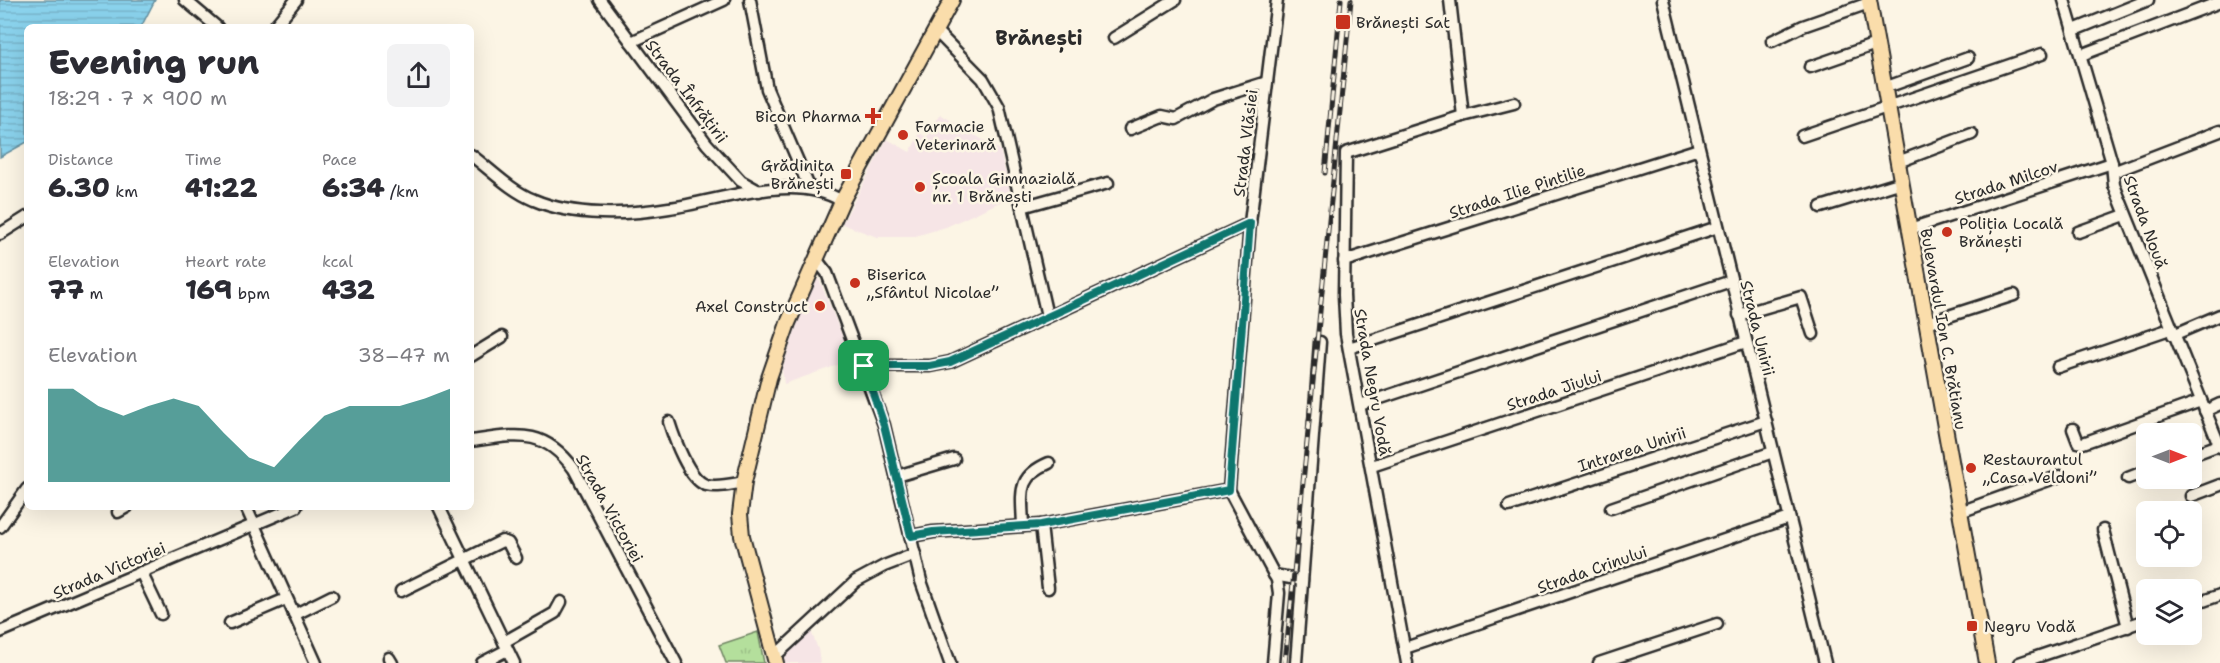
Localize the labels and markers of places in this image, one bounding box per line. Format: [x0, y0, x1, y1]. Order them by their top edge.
place label: Brănești Sat [1356, 12, 1450, 34]
marker: Brănești Sat [1334, 13, 1352, 31]
place label: Bicon Pharma [755, 106, 861, 127]
marker: Bicon Pharma [866, 109, 880, 123]
place label: Farmacie Veterinară [915, 116, 996, 155]
marker: Farmacie Veterinară [896, 128, 910, 142]
place label: Grădinița Brănești [761, 155, 834, 195]
marker: Grădinița Brănești [839, 167, 853, 181]
place label: Școala Gimnazială nr. 1 Brănești [932, 168, 1076, 208]
marker: Școala Gimnazială nr. 1 Brănești [913, 180, 927, 194]
place label: Poliția Locală Brănești [1959, 213, 2063, 253]
marker: Poliția Locală Brănești [1940, 225, 1954, 239]
place label: Biserica „Sfântul Nicolae” [866, 264, 999, 303]
marker: Biserica „Sfântul Nicolae” [848, 276, 862, 290]
place label: Axel Construct [695, 296, 808, 317]
marker: Axel Construct [813, 299, 827, 313]
pin [838, 340, 889, 391]
place label: Restaurantul „Casa Veldoni” [1982, 449, 2097, 488]
marker: Restaurantul „Casa Veldoni” [1964, 461, 1978, 475]
place label: Negru Vodă [1984, 616, 2076, 637]
marker: Negru Vodă [1965, 619, 1979, 633]

